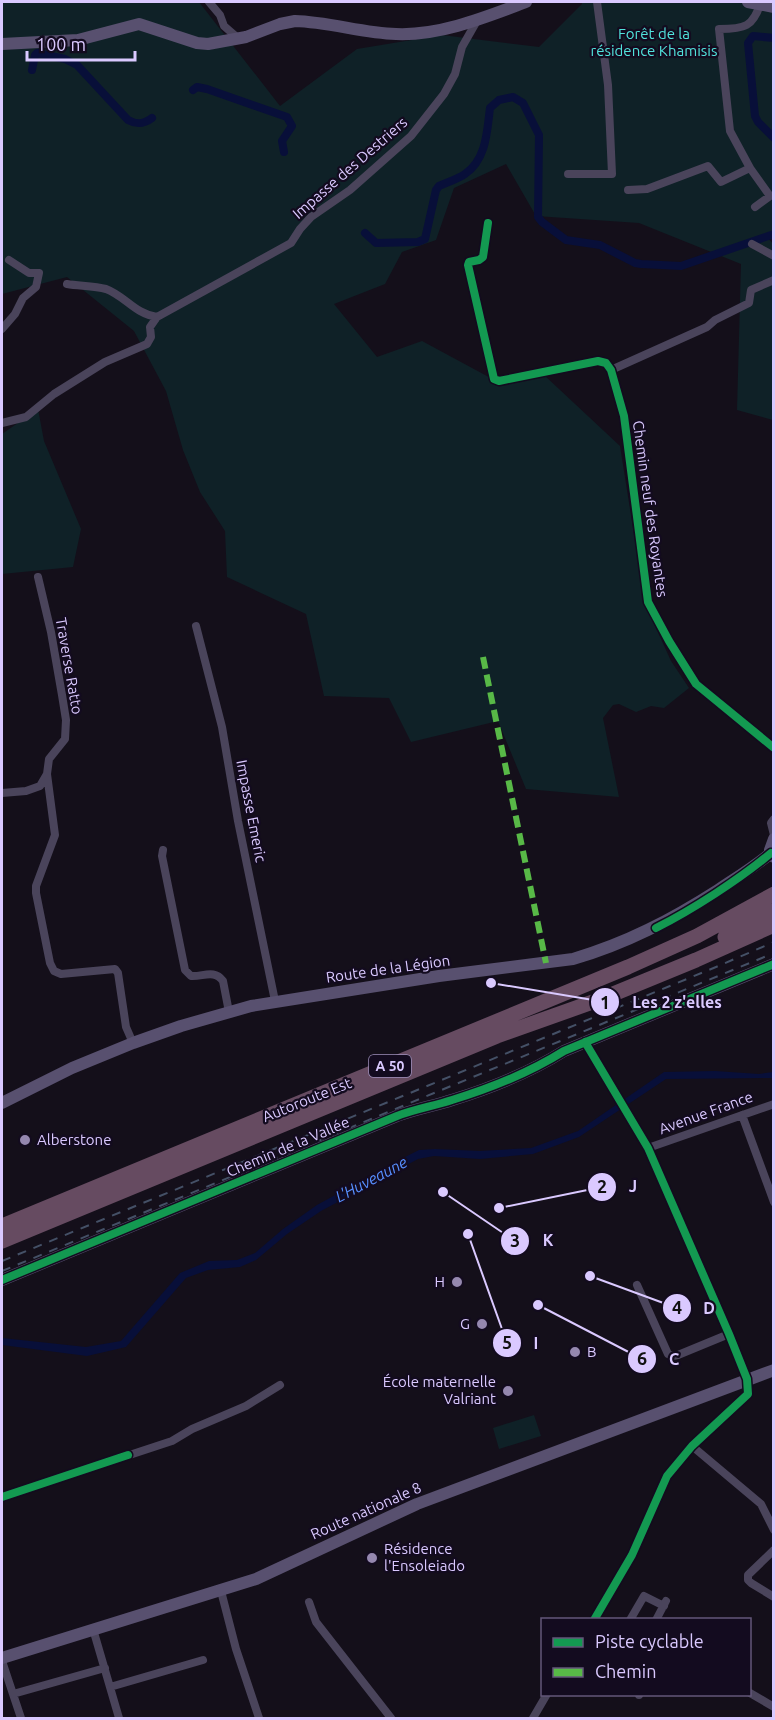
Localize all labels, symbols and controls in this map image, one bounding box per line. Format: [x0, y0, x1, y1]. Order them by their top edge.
scale bar [27, 24, 135, 62]
park label: Forêt de la résidence Khamisis [590, 25, 718, 59]
text: 100 m [36, 34, 86, 54]
street label: Impasse des Destriers [289, 113, 410, 222]
street label: Chemin neuf des Royantes [630, 419, 671, 598]
street label: Traverse Ratto [53, 616, 86, 716]
street label: Impasse Emeric [233, 758, 270, 864]
street label: Route de la Légion [325, 951, 451, 986]
callout: Les 2 z'elles [590, 985, 734, 1019]
text: 1 [600, 992, 610, 1012]
text: Les 2 z'elles [632, 993, 722, 1011]
road number: A 50 [369, 1055, 411, 1077]
street label: Autoroute Est [260, 1074, 354, 1125]
street label: Avenue France [657, 1088, 755, 1137]
street label: Chemin de la Vallée [224, 1113, 352, 1180]
place label: Alberstone [37, 1131, 111, 1148]
marker: Alberstone [18, 1133, 32, 1147]
water label: L'Huveaune [332, 1152, 410, 1206]
callout: J [587, 1170, 649, 1204]
text: 2 [597, 1176, 607, 1196]
text: J [629, 1177, 637, 1195]
callout: K [500, 1224, 565, 1258]
text: 3 [510, 1230, 520, 1250]
text: K [543, 1231, 554, 1249]
place label: H [435, 1273, 445, 1290]
marker: H [450, 1275, 464, 1289]
callout: D [662, 1291, 727, 1325]
text: 4 [672, 1297, 682, 1317]
text: D [703, 1299, 715, 1317]
place label: G [460, 1315, 470, 1332]
marker: G [475, 1317, 489, 1331]
callout: I [492, 1326, 551, 1360]
text: 5 [502, 1332, 512, 1352]
text: I [534, 1334, 538, 1352]
callout: C [627, 1342, 692, 1376]
place label: B [587, 1343, 597, 1360]
marker: B [568, 1345, 582, 1359]
text: 6 [637, 1348, 647, 1368]
text: C [669, 1350, 679, 1368]
place label: École maternelle Valriant [383, 1373, 496, 1407]
marker: École maternelle Valriant [501, 1384, 515, 1398]
street label: Route nationale 8 [308, 1479, 424, 1543]
place label: Résidence l'Ensoleiado [384, 1540, 465, 1574]
marker: Résidence l'Ensoleiado [365, 1551, 379, 1565]
legend [541, 1618, 751, 1696]
text: Piste cyclable [595, 1631, 704, 1651]
text: Chemin [595, 1661, 656, 1681]

